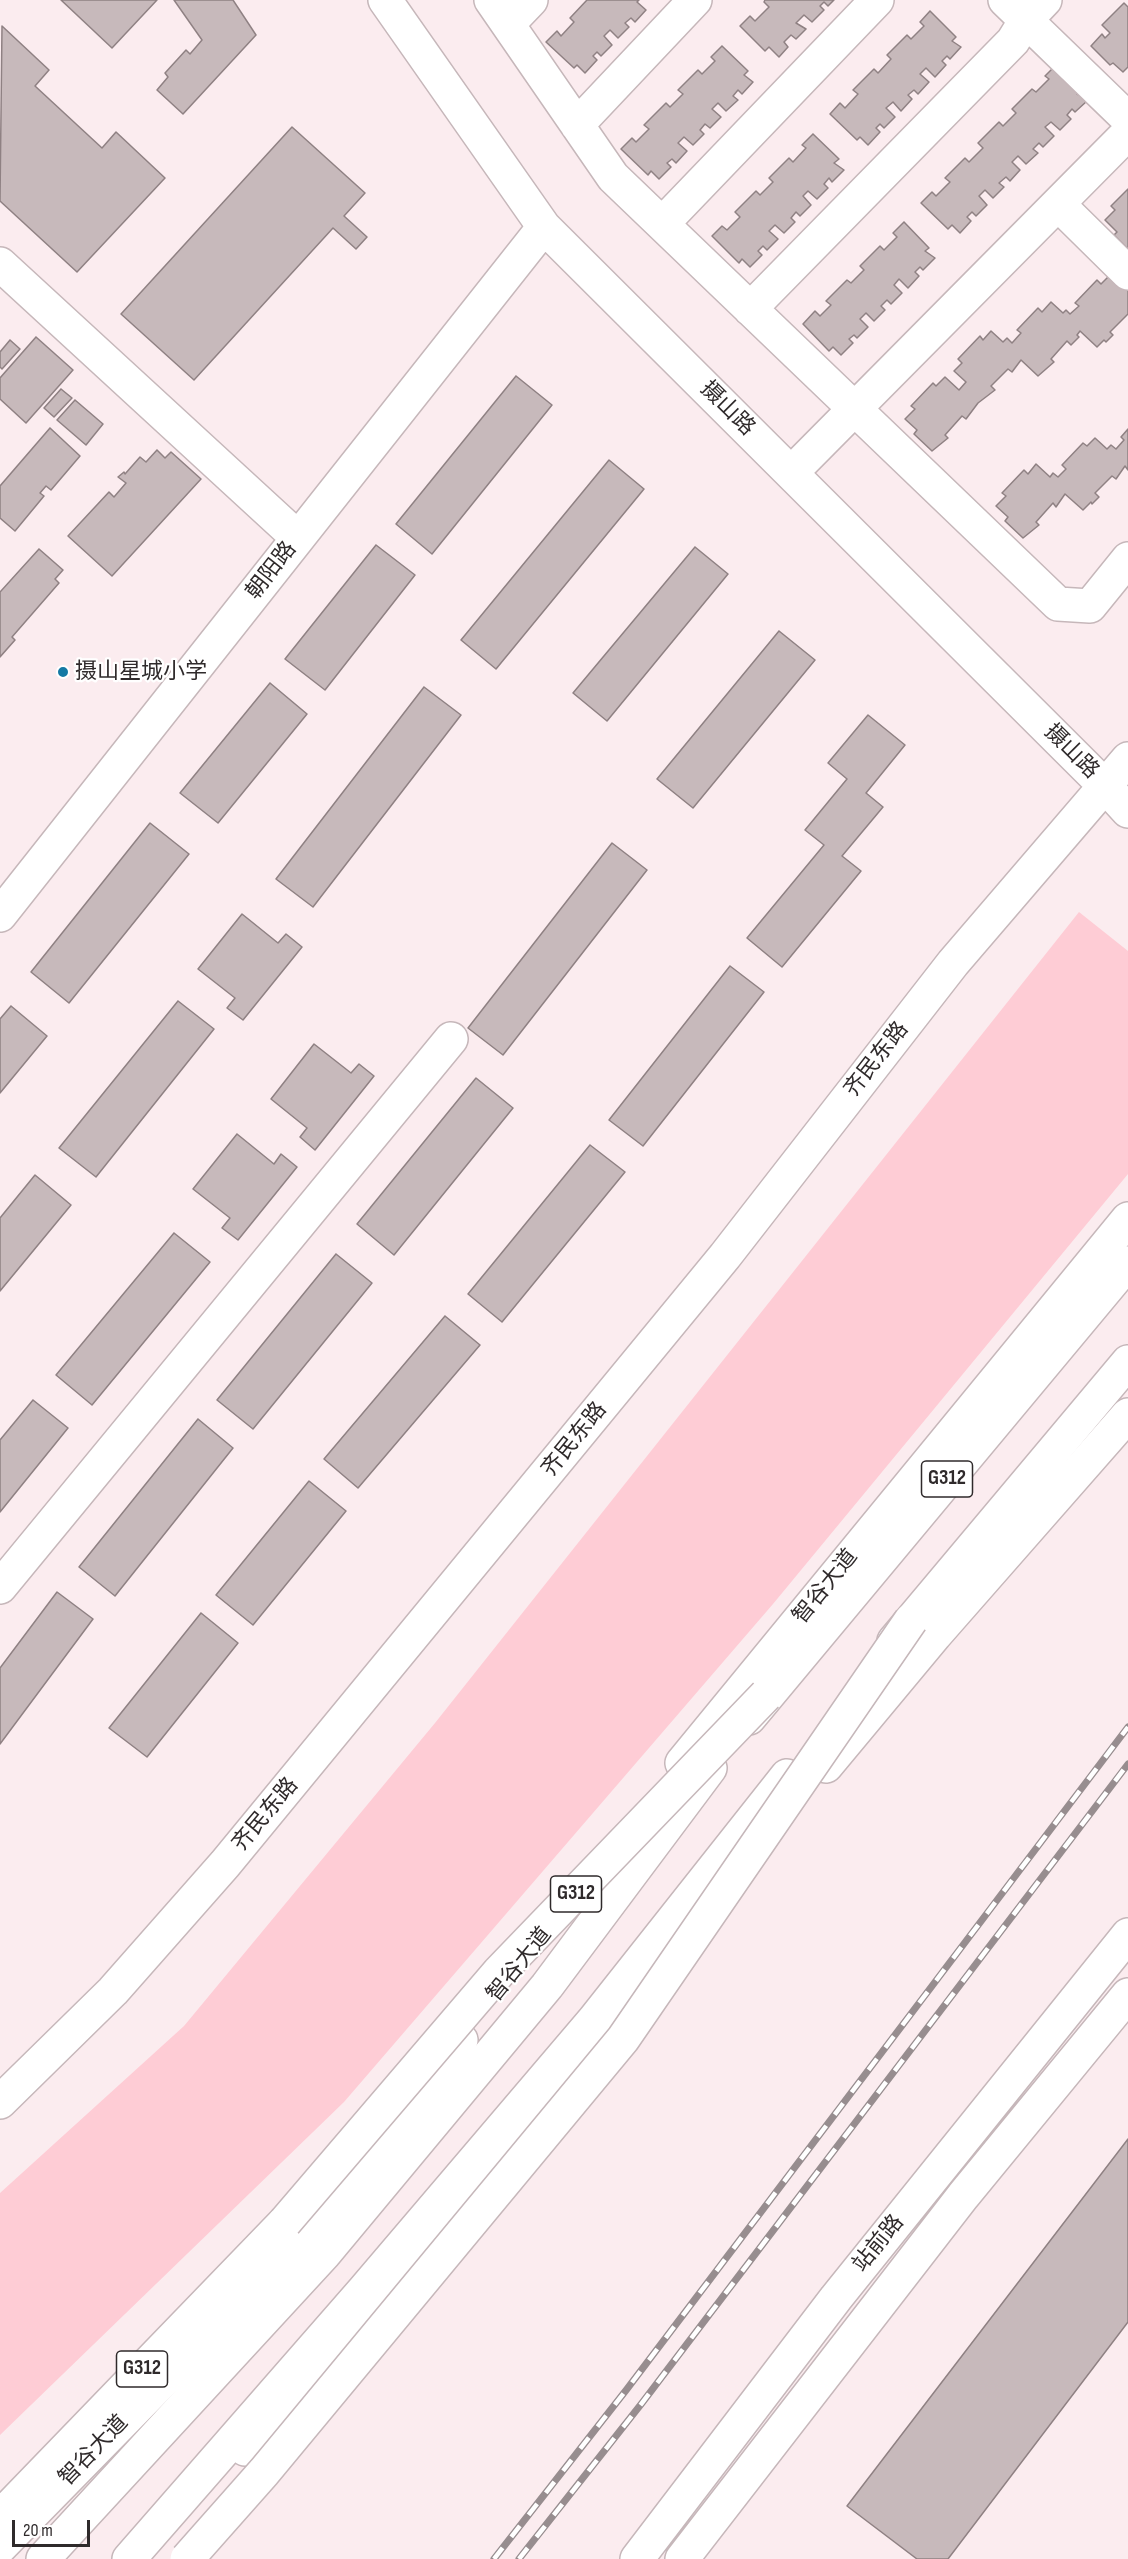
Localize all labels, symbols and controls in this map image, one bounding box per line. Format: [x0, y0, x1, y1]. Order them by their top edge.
street label: 摄山路 [694, 376, 760, 442]
street label: 朝阳路 [241, 537, 303, 605]
place label: 摄山星城小学 [75, 659, 207, 685]
marker: 摄山星城小学 [56, 665, 70, 679]
street label: 摄山路 [1038, 719, 1104, 785]
street label: 齐民东路 [840, 1017, 914, 1103]
street label: 齐民东路 [537, 1397, 613, 1483]
road number: G312 [922, 1461, 972, 1497]
street label: 智谷大道 [788, 1544, 864, 1630]
street label: 齐民东路 [228, 1773, 304, 1857]
road number: G312 [550, 1876, 602, 1912]
street label: 智谷大道 [482, 1922, 558, 2008]
street label: 站前路 [848, 2210, 910, 2278]
road number: G312 [116, 2351, 168, 2387]
street label: 智谷大道 [54, 2410, 134, 2492]
scale bar [15, 2508, 93, 2546]
text: 20 m [23, 2520, 53, 2541]

